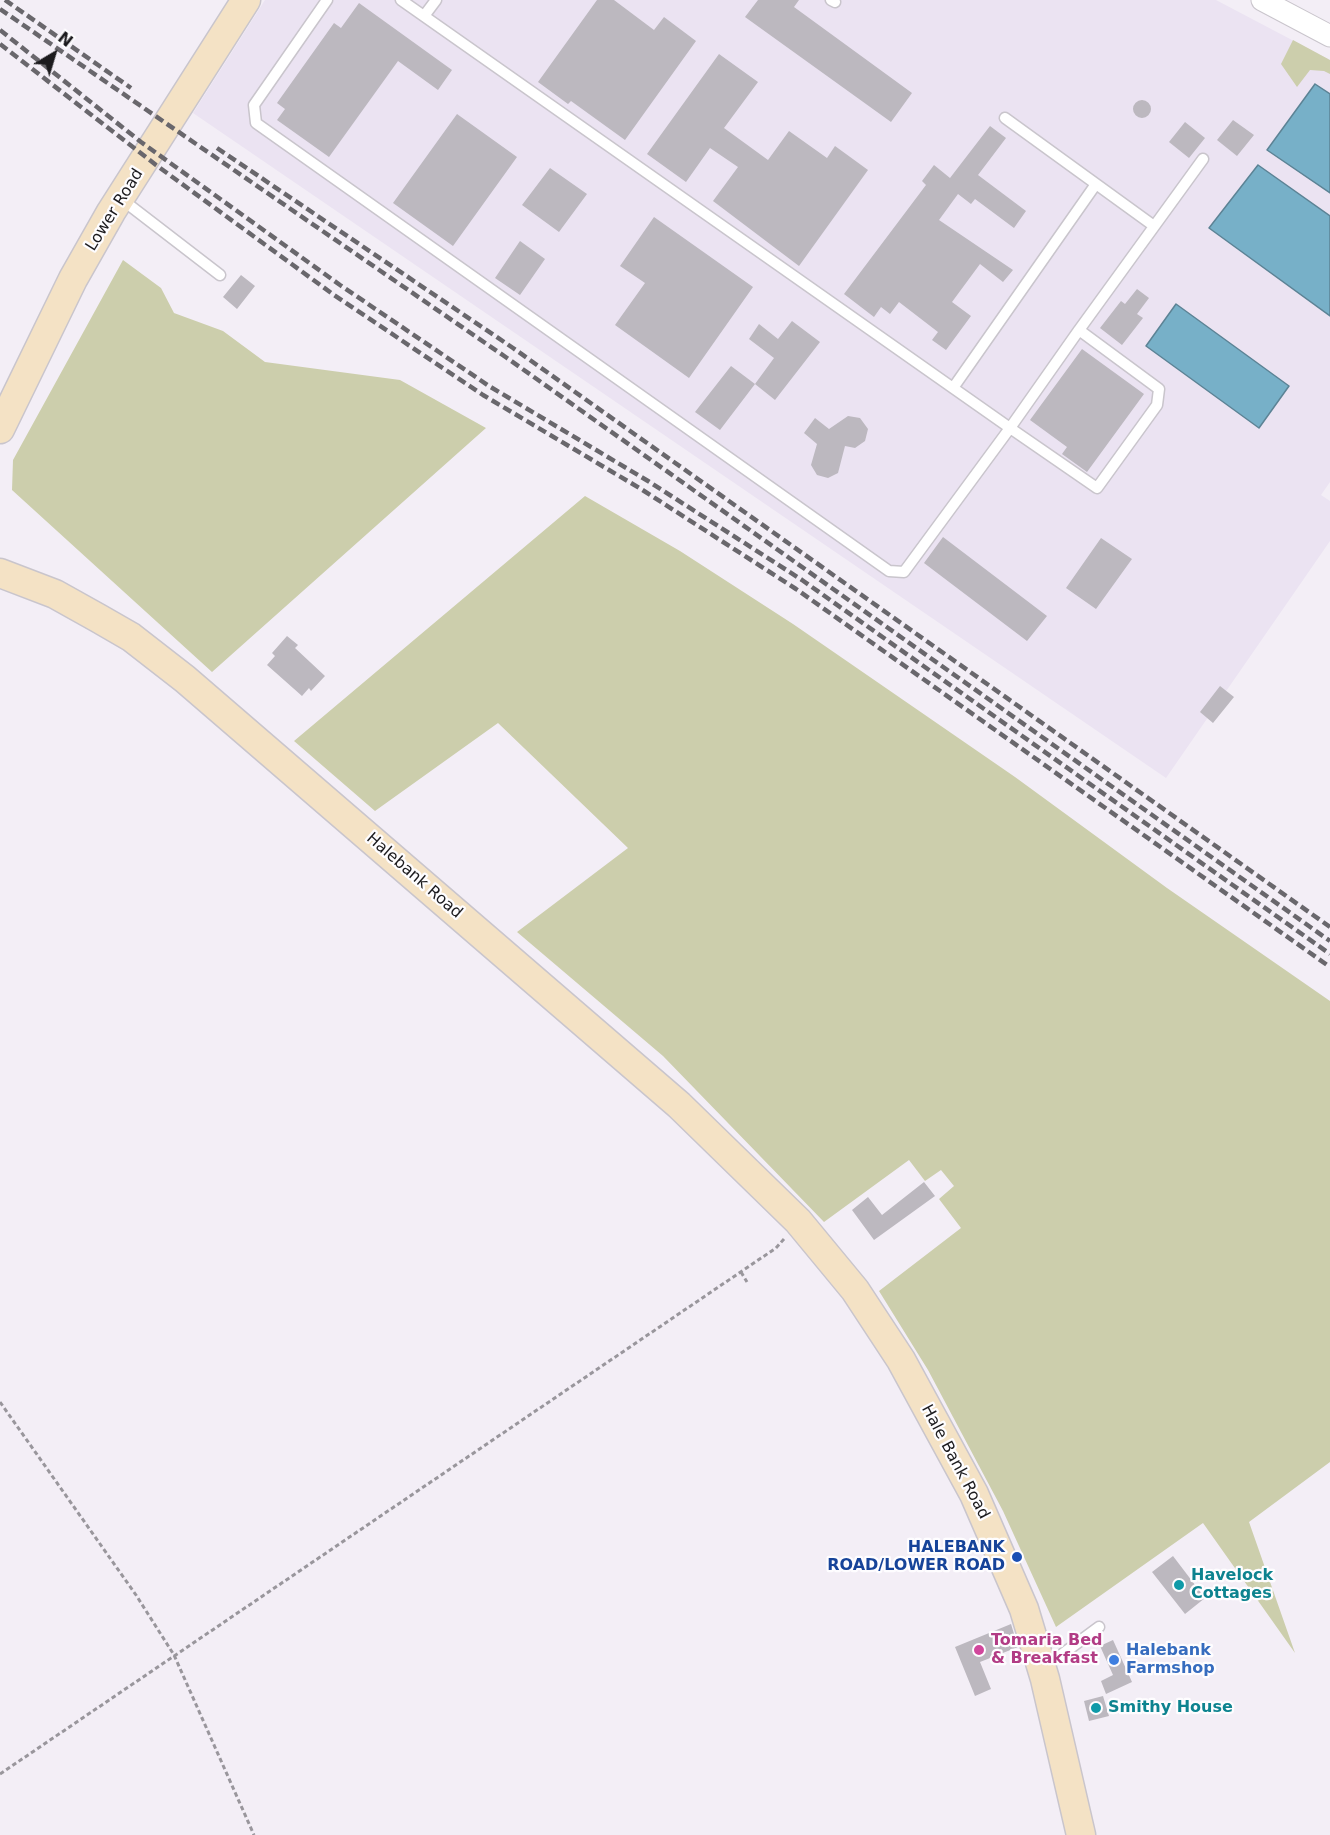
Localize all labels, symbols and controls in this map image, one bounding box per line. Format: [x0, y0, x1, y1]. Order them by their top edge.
north arrow [24, 24, 84, 84]
text: N [54, 28, 77, 51]
street label: Lower Road [82, 165, 148, 255]
street label: Halebank Road [362, 829, 466, 923]
street label: Hale Bank Road [917, 1402, 993, 1522]
place label: HALEBANK ROAD/LOWER ROAD [827, 1538, 1005, 1576]
marker: HALEBANK ROAD/LOWER ROAD [1010, 1550, 1024, 1564]
place label: Havelock Cottages [1191, 1566, 1273, 1604]
marker: Havelock Cottages [1172, 1578, 1186, 1592]
place label: Tomaria Bed & Breakfast [991, 1631, 1102, 1669]
place label: Halebank Farmshop [1126, 1641, 1215, 1679]
marker: Tomaria Bed & Breakfast [972, 1643, 986, 1657]
marker: Halebank Farmshop [1107, 1653, 1121, 1667]
place label: Smithy House [1108, 1698, 1233, 1718]
marker: Smithy House [1089, 1701, 1103, 1715]

